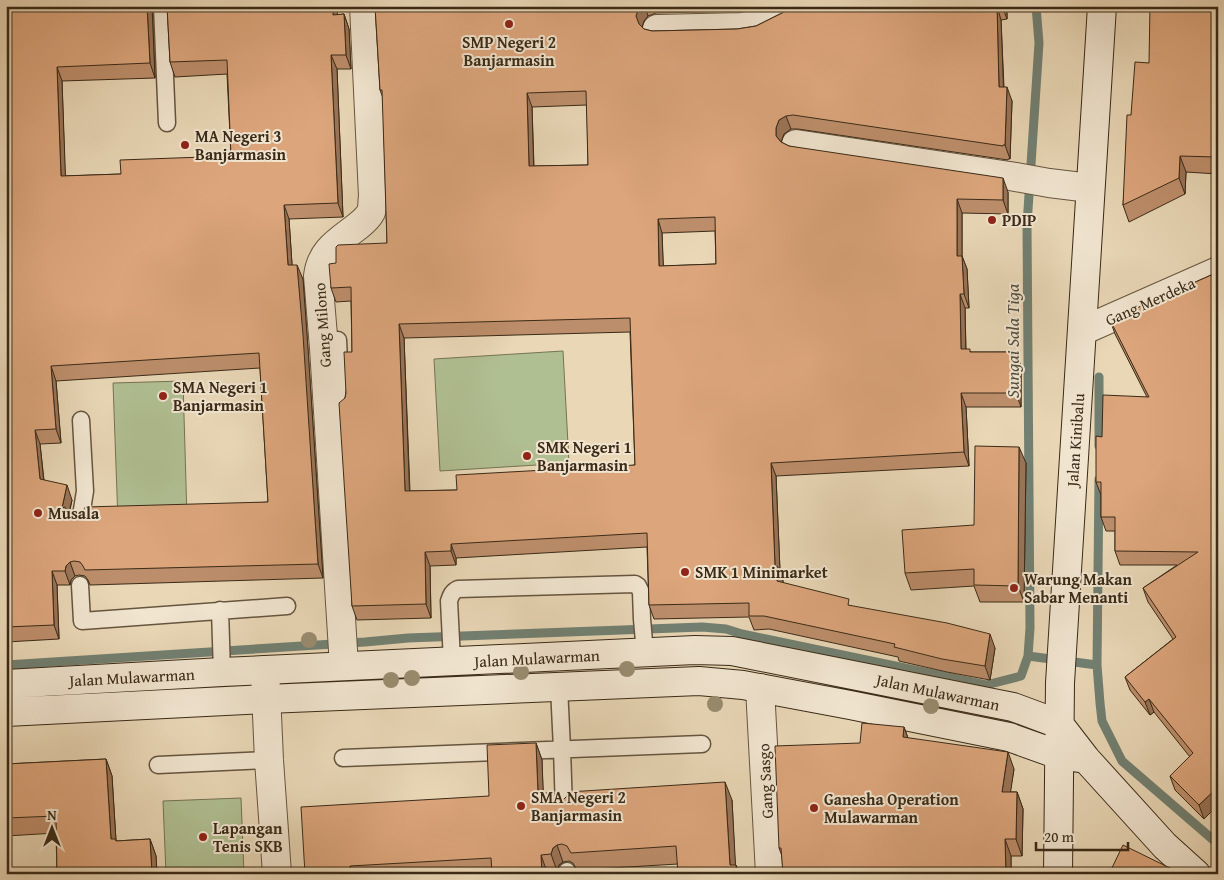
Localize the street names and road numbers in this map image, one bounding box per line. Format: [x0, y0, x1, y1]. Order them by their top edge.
street label: Gang Merdeka [1101, 270, 1199, 332]
street label: Gang Milono [307, 282, 337, 368]
street label: Jalan Kinibalu [1060, 392, 1090, 490]
street label: Jalan Mulawarman [472, 643, 600, 673]
street label: Jalan Mulawarman [67, 662, 195, 692]
street label: Jalan Mulawarman [872, 667, 1002, 717]
street label: Gang Sasgo [751, 743, 779, 819]

